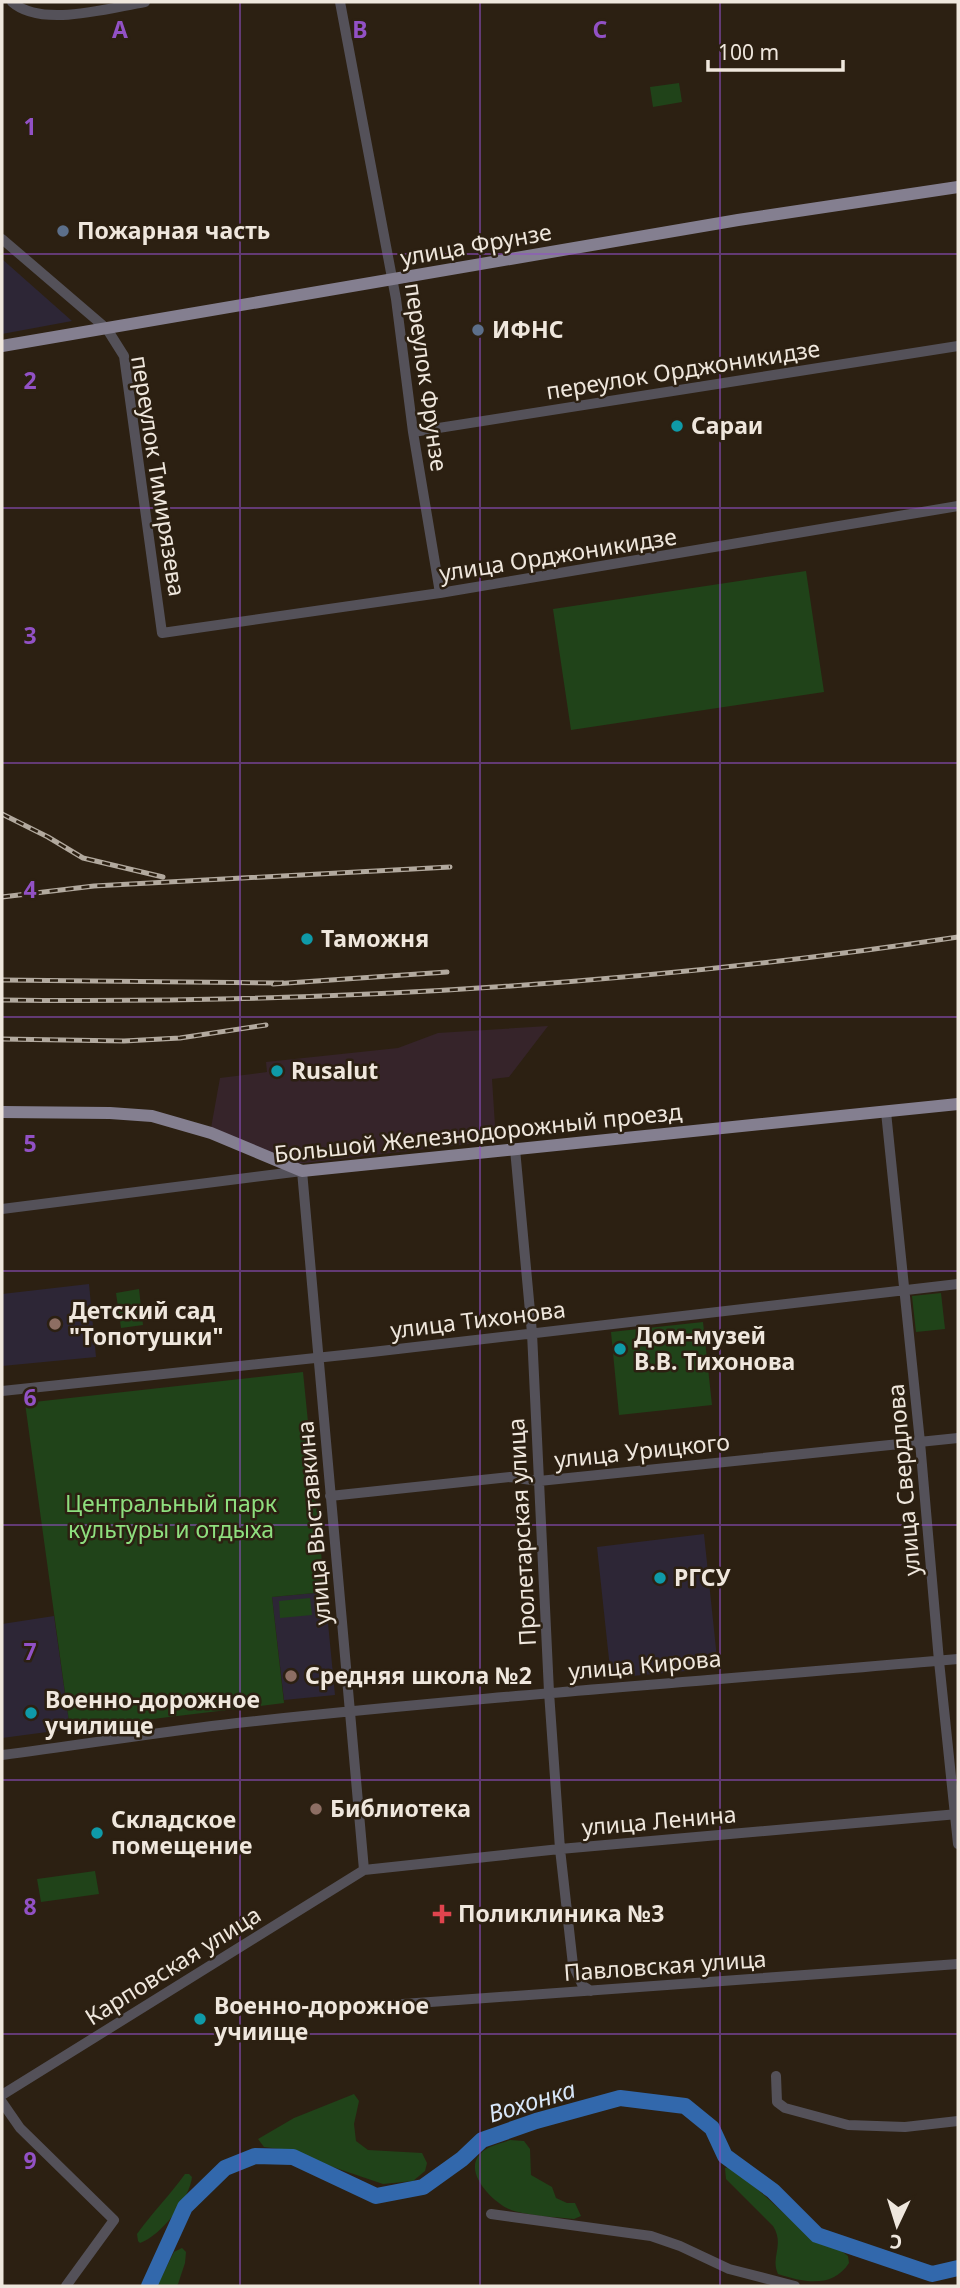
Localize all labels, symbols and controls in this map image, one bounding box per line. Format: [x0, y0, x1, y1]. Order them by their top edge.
text: A [112, 13, 128, 45]
text: B [352, 13, 368, 45]
text: C [593, 13, 608, 45]
scale bar [708, 28, 843, 72]
text: 100 m [718, 38, 779, 66]
text: 1 [23, 110, 37, 142]
place label: Пожарная часть [77, 214, 270, 246]
street label: улица Фрунзе [398, 215, 554, 273]
marker: Пожарная часть [55, 223, 71, 239]
street label: переулок Фрунзе [398, 280, 456, 473]
place label: ИФНС [492, 313, 564, 345]
marker: ИФНС [470, 322, 486, 338]
street label: переулок Орджоникидзе [543, 332, 822, 406]
street label: переулок Тимирязева [124, 353, 194, 599]
text: 2 [23, 364, 37, 396]
place label: Сараи [691, 409, 763, 441]
marker: Сараи [669, 418, 685, 434]
street label: улица Орджоникидзе [437, 519, 679, 589]
text: 3 [23, 619, 37, 651]
text: 4 [23, 873, 37, 905]
place label: Таможня [321, 922, 429, 954]
marker: Таможня [299, 931, 315, 947]
place label: Rusalut [291, 1054, 378, 1086]
marker: Rusalut [269, 1063, 285, 1079]
street label: Большой Железнодорожный проезд [272, 1095, 683, 1169]
text: 5 [23, 1127, 37, 1159]
street label: улица Тихонова [389, 1292, 567, 1346]
place label: Детский сад "Топотушки" [69, 1294, 223, 1352]
marker: Детский сад "Топотушки" [47, 1316, 63, 1332]
place label: Дом-музей В.В. Тихонова [634, 1319, 795, 1377]
marker: Дом-музей В.В. Тихонова [612, 1341, 628, 1357]
text: 6 [23, 1381, 37, 1413]
street label: улица Свердлова [879, 1383, 927, 1577]
street label: Пролетарская улица [499, 1417, 543, 1647]
street label: улица Выставкина [288, 1420, 338, 1626]
street label: улица Урицкого [553, 1425, 731, 1475]
park label: Центральный парк культуры и отдыха [65, 1487, 278, 1545]
place label: РГСУ [674, 1561, 731, 1593]
marker: РГСУ [652, 1570, 668, 1586]
text: 7 [23, 1635, 37, 1667]
street label: улица Кирова [567, 1641, 723, 1687]
place label: Средняя школа №2 [305, 1659, 532, 1691]
marker: Средняя школа №2 [283, 1668, 299, 1684]
place label: Военно-дорожное училище [44, 1683, 260, 1741]
marker: Военно-дорожное училище [23, 1705, 39, 1721]
place label: Библиотека [330, 1792, 471, 1824]
street label: улица Ленина [580, 1797, 738, 1843]
marker: Библиотека [308, 1801, 324, 1817]
place label: Складское помещение [111, 1803, 252, 1861]
marker: Складское помещение [89, 1825, 105, 1841]
text: 8 [23, 1890, 37, 1922]
place label: Поликлиника №3 [458, 1897, 664, 1929]
street label: Карповская улица [78, 1898, 267, 2032]
marker: Поликлиника №3 [432, 1904, 452, 1924]
street label: Павловская улица [563, 1942, 767, 1988]
place label: Военно-дорожное учиище [213, 1989, 429, 2047]
marker: Военно-дорожное учиище [192, 2011, 208, 2027]
water label: Вохонка [484, 2072, 580, 2129]
text: 9 [23, 2144, 37, 2176]
north arrow [862, 2190, 932, 2260]
text: С [889, 2229, 903, 2255]

